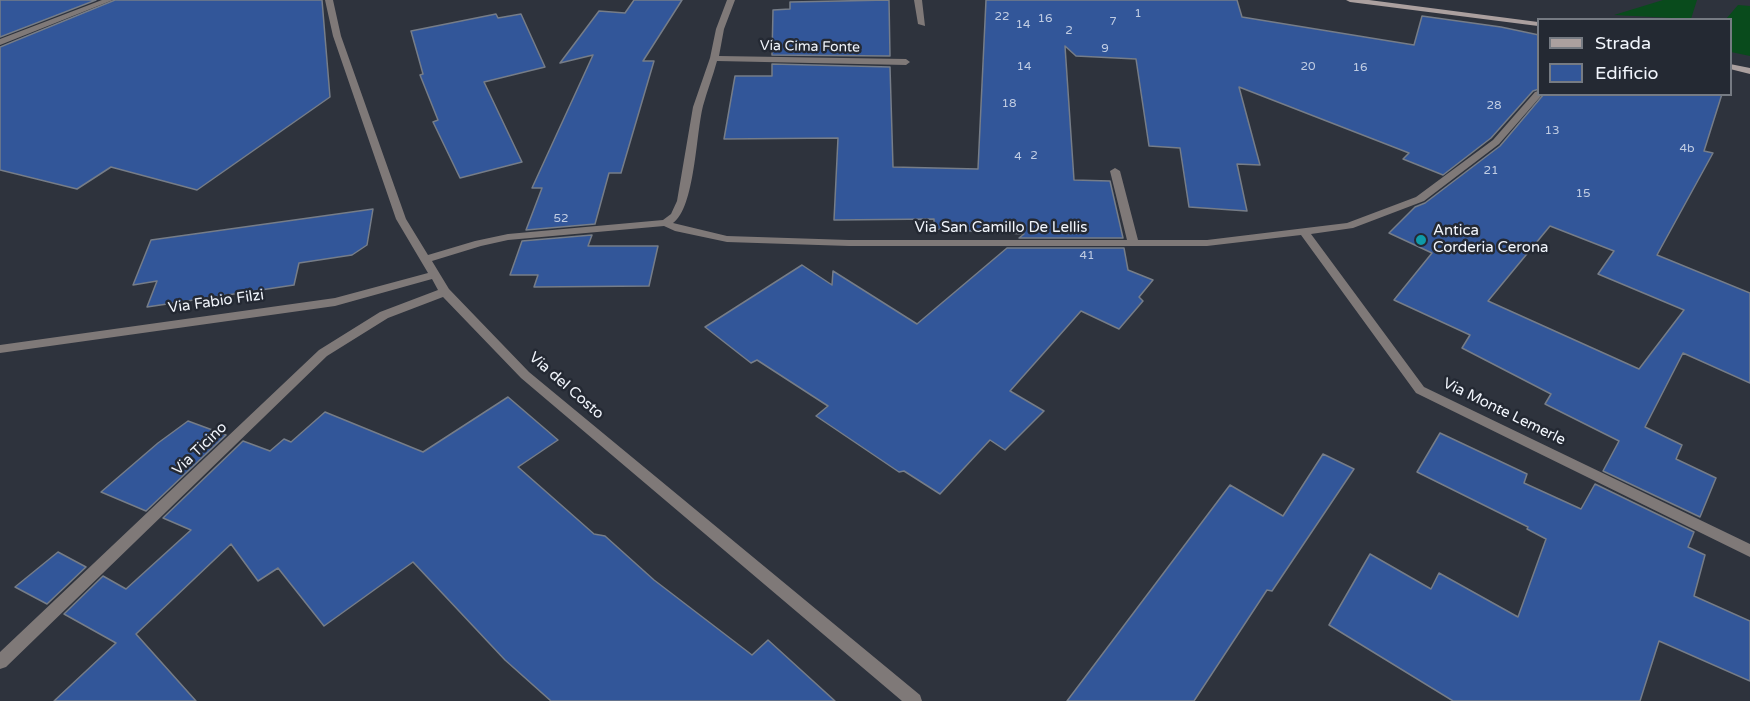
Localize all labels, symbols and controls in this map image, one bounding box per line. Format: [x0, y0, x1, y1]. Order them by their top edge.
house number: 1 [1134, 7, 1142, 21]
house number: 22 [994, 10, 1010, 24]
house number: 16 [1037, 12, 1053, 26]
house number: 7 [1109, 15, 1117, 29]
house number: 14 [1015, 18, 1031, 32]
legend [1537, 18, 1732, 96]
house number: 2 [1065, 24, 1073, 38]
text: Strada [1595, 32, 1651, 54]
street label: Via Cima Fonte [760, 38, 860, 56]
house number: 9 [1101, 42, 1109, 56]
house number: 14 [1016, 60, 1032, 74]
house number: 20 [1300, 60, 1316, 74]
house number: 16 [1352, 61, 1368, 75]
text: Edificio [1595, 62, 1659, 84]
house number: 18 [1001, 97, 1017, 111]
house number: 28 [1486, 99, 1502, 113]
house number: 13 [1544, 124, 1560, 138]
house number: 4b [1679, 142, 1695, 156]
house number: 2 [1030, 149, 1038, 163]
house number: 4 [1014, 150, 1022, 164]
house number: 21 [1483, 164, 1499, 178]
house number: 15 [1575, 187, 1591, 201]
house number: 52 [553, 212, 569, 226]
street label: Via San Camillo De Lellis [915, 219, 1087, 237]
place label: Antica Corderia Cerona [1433, 222, 1548, 257]
marker: Antica Corderia Cerona [1414, 233, 1428, 247]
house number: 41 [1079, 249, 1095, 263]
street label: Via Fabio Filzi [167, 286, 265, 318]
street label: Via del Costo [525, 349, 607, 423]
street label: Via Monte Lemerle [1440, 375, 1568, 449]
street label: Via Ticino [169, 419, 231, 479]

